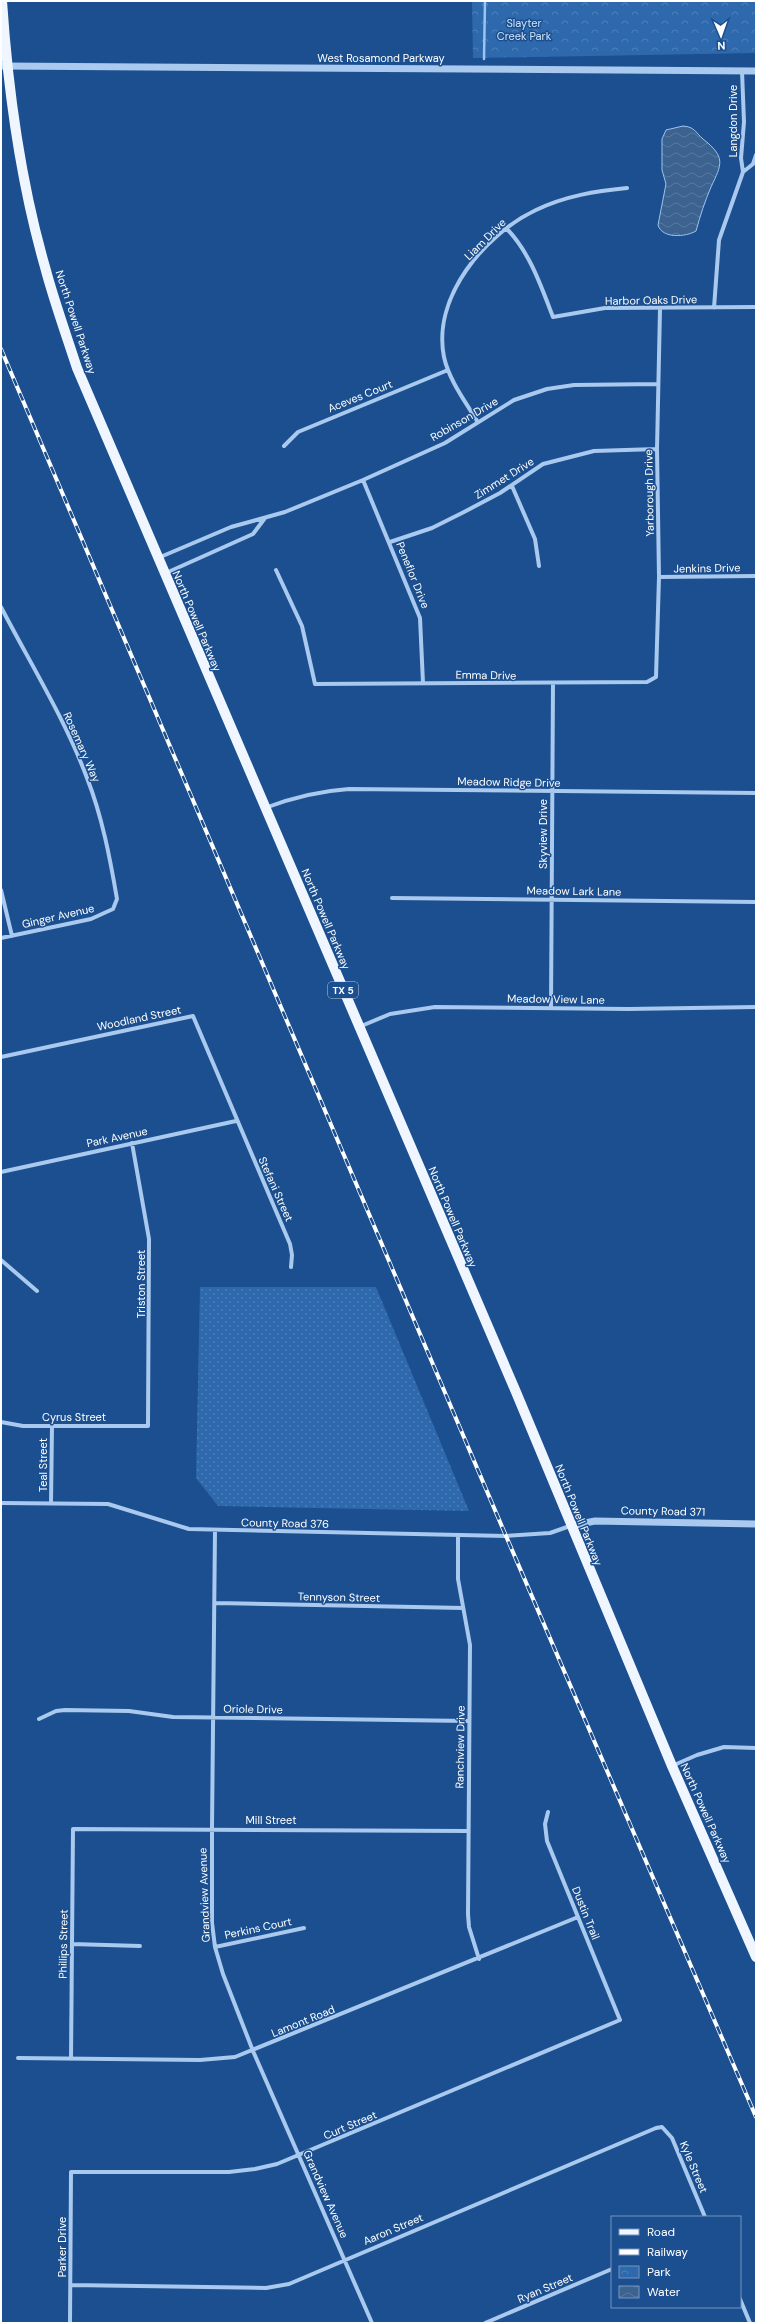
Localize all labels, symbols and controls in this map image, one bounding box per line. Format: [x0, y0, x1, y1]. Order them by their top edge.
park label: Slayter Creek Park [497, 16, 552, 43]
north arrow [701, 16, 741, 56]
text: N [717, 39, 726, 53]
street label: West Rosamond Parkway [317, 51, 445, 65]
street label: Langdon Drive [726, 85, 740, 157]
street label: Liam Drive [461, 215, 509, 263]
street label: North Powell Parkway [53, 268, 99, 376]
street label: Harbor Oaks Drive [605, 292, 697, 308]
street label: Aceves Court [326, 377, 394, 415]
street label: Robinson Drive [428, 394, 500, 444]
street label: Yarborough Drive [641, 449, 657, 537]
street label: Zimmet Drive [472, 454, 536, 502]
street label: Peneflor Drive [393, 540, 433, 610]
street label: Jenkins Drive [673, 560, 741, 576]
street label: North Powell Parkway [169, 568, 225, 674]
street label: Emma Drive [455, 667, 517, 683]
street label: Rosemary Way [60, 710, 104, 784]
street label: Meadow Ridge Drive [457, 774, 561, 790]
street label: Skyview Drive [536, 799, 550, 869]
street label: North Powell Parkway [298, 866, 354, 972]
street label: Meadow Lark Lane [527, 883, 621, 899]
street label: Ginger Avenue [20, 901, 96, 931]
road number: TX 5 [328, 982, 358, 998]
street label: Meadow View Lane [507, 991, 605, 1007]
street label: Woodland Street [96, 1002, 182, 1034]
street label: Park Avenue [85, 1124, 149, 1150]
street label: Stefani Street [256, 1154, 296, 1224]
street label: North Powell Parkway [425, 1164, 481, 1270]
street label: Triston Street [134, 1250, 148, 1318]
street label: Cyrus Street [42, 1410, 106, 1424]
street label: Teal Street [36, 1438, 50, 1492]
street label: North Powell Parkway [552, 1462, 606, 1568]
street label: County Road 371 [621, 1503, 705, 1519]
street label: County Road 376 [241, 1515, 329, 1531]
street label: Tennyson Street [298, 1589, 380, 1605]
street label: Oriole Drive [223, 1701, 283, 1717]
street label: Ranchview Drive [452, 1705, 468, 1789]
street label: North Powell Parkway [678, 1761, 734, 1865]
street label: Mill Street [246, 1813, 296, 1827]
street label: Grandview Avenue [195, 1847, 213, 1943]
street label: Dustin Trail [569, 1884, 603, 1942]
street label: Phillips Street [55, 1909, 71, 1979]
street label: Perkins Court [223, 1914, 293, 1942]
street label: Lamont Road [269, 2002, 337, 2040]
street label: Curt Street [321, 2107, 379, 2143]
street label: Kyle Street [677, 2139, 711, 2195]
street label: Grandview Avenue [300, 2148, 352, 2240]
street label: Aaron Street [361, 2210, 425, 2248]
legend [611, 2216, 741, 2308]
street label: Parker Drive [55, 2217, 69, 2277]
text: Road [647, 2224, 675, 2240]
text: Railway [647, 2244, 688, 2260]
text: Park [647, 2264, 671, 2280]
street label: Ryan Street [515, 2270, 575, 2306]
text: Water [647, 2284, 681, 2300]

